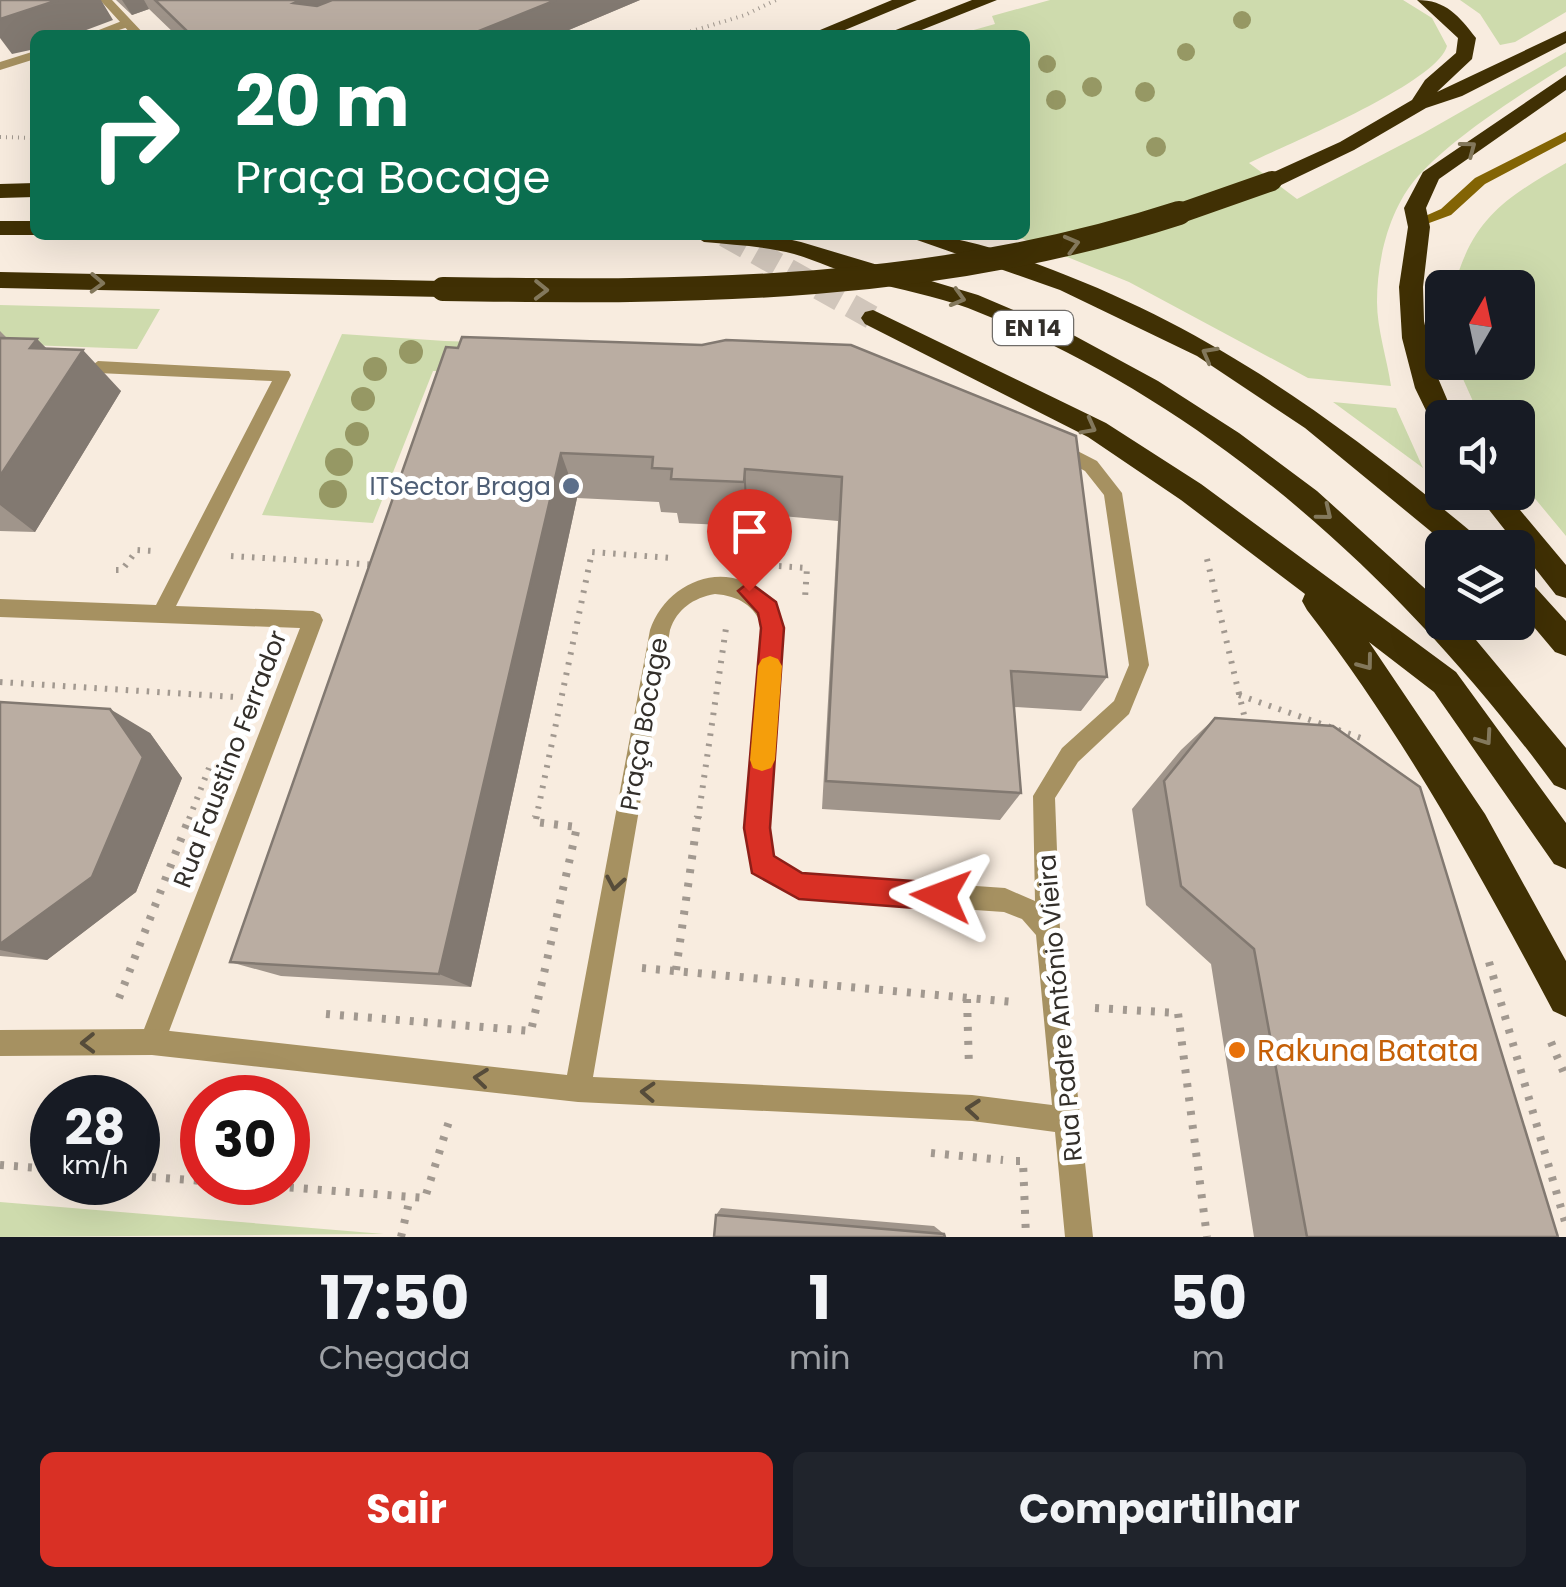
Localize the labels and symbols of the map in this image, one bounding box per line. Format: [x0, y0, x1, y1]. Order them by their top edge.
one-way arrow [1458, 142, 1476, 159]
one-way arrow [1063, 234, 1080, 255]
north arrow [1425, 270, 1535, 380]
one-way arrow [90, 272, 106, 293]
one-way arrow [534, 279, 549, 301]
one-way arrow [949, 286, 966, 307]
road number: EN 14 [993, 311, 1073, 345]
one-way arrow [1201, 346, 1219, 366]
one-way arrow [1079, 415, 1097, 434]
place label: ITSector Braga [370, 469, 551, 504]
marker: ITSector Braga [560, 475, 582, 497]
pin [707, 489, 792, 592]
one-way arrow [1314, 501, 1332, 519]
street label: Rua Faustino Ferrador [165, 625, 295, 893]
street label: Praça Bocage [612, 635, 676, 813]
one-way arrow [1354, 652, 1372, 670]
one-way arrow [1473, 727, 1491, 746]
position arrow [889, 844, 993, 948]
street label: Rua Padre António Vieira [1029, 853, 1091, 1163]
one-way arrow [605, 875, 626, 891]
place label: Rakuna Batata [1257, 1029, 1479, 1072]
one-way arrow [80, 1032, 96, 1053]
marker: Rakuna Batata [1226, 1039, 1248, 1061]
one-way arrow [473, 1068, 489, 1089]
speed limit sign: 30 [180, 1075, 310, 1205]
one-way arrow [640, 1082, 656, 1103]
one-way arrow [964, 1099, 980, 1121]

